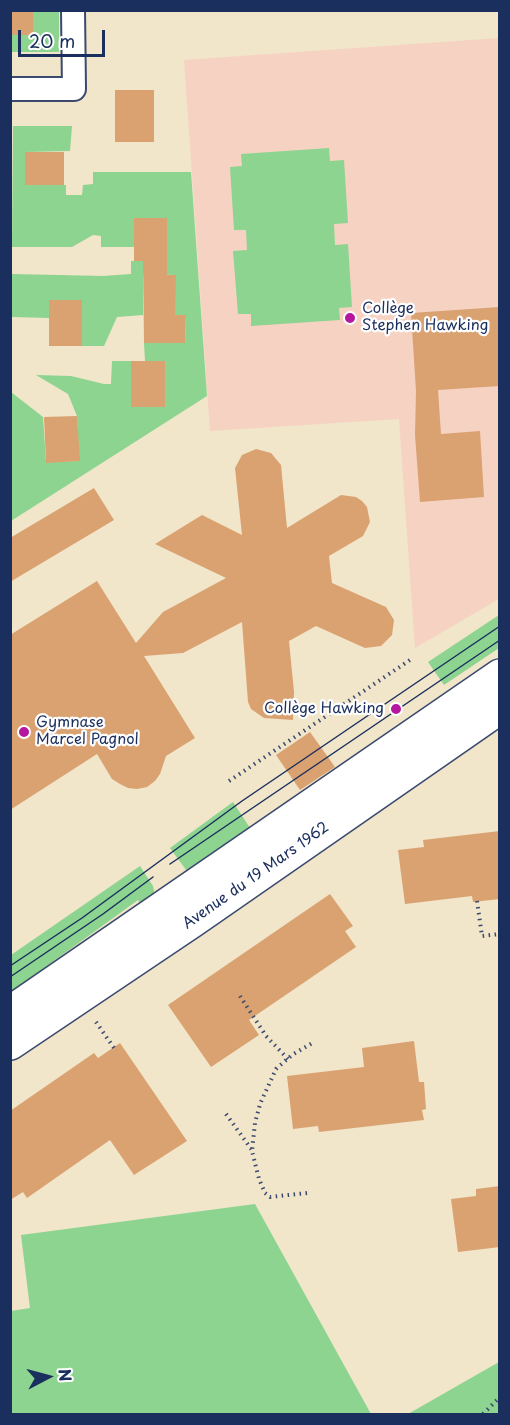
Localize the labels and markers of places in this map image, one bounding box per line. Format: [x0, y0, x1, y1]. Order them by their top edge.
place label: Collège Stephen Hawking [362, 300, 488, 335]
marker: Collège Stephen Hawking [343, 311, 357, 325]
place label: Collège Hawking [264, 700, 384, 718]
marker: Collège Hawking [389, 702, 403, 716]
place label: Gymnase Marcel Pagnol [36, 714, 139, 749]
marker: Gymnase Marcel Pagnol [17, 725, 31, 739]

